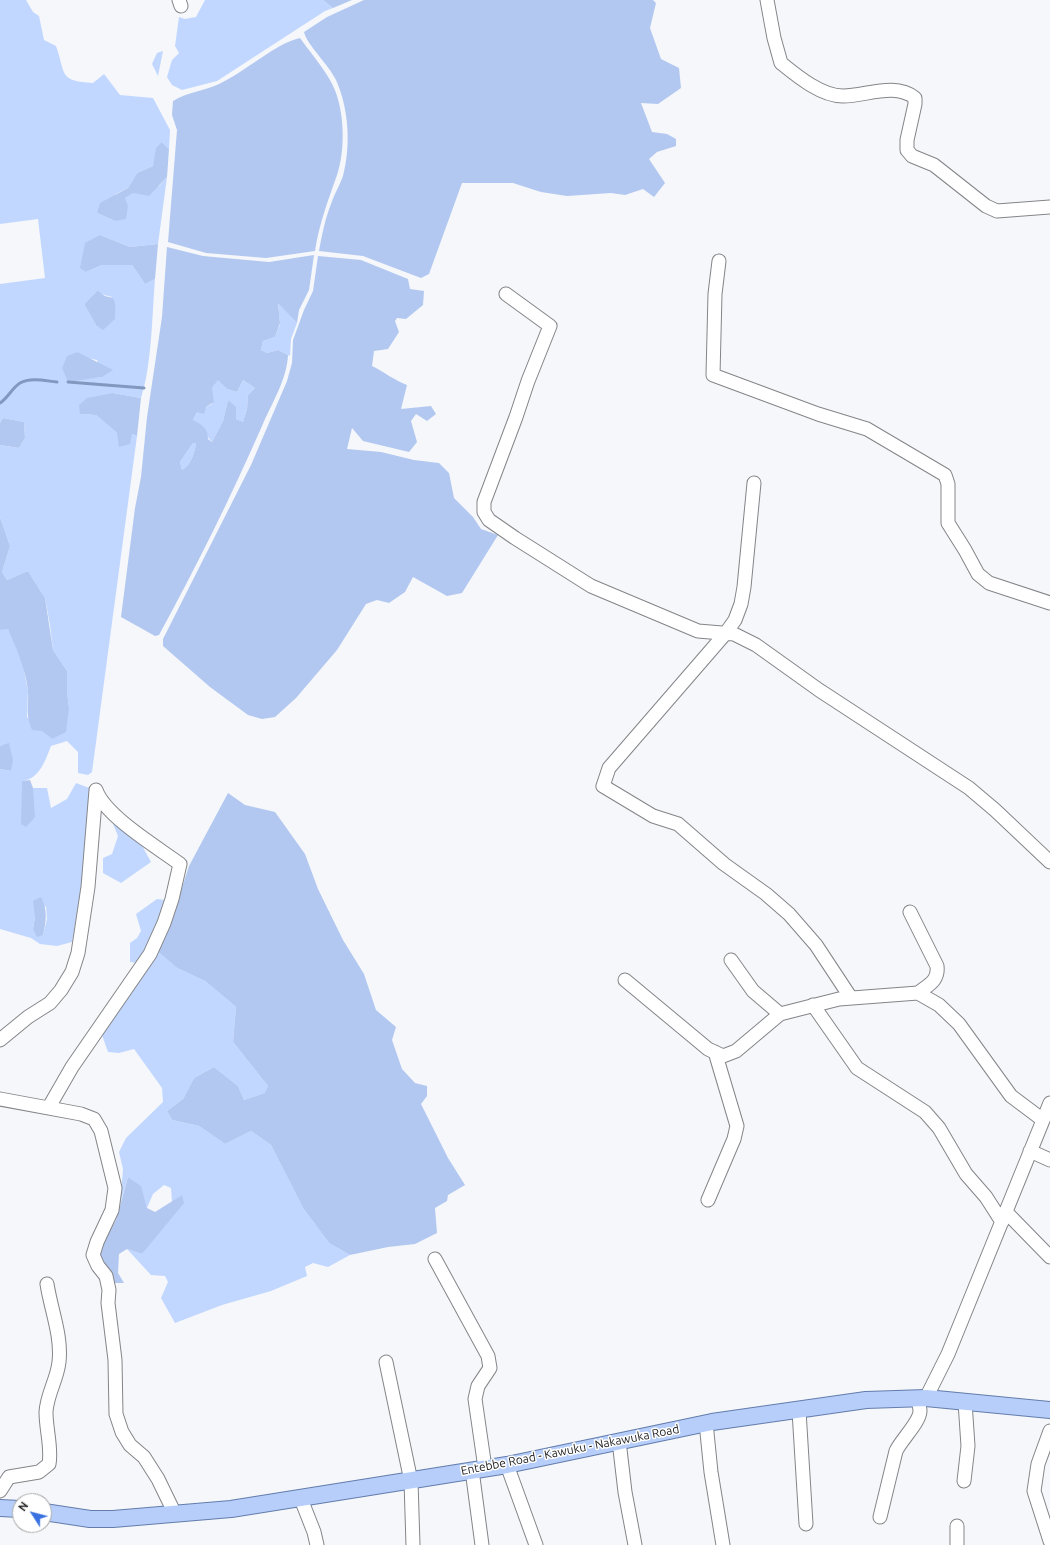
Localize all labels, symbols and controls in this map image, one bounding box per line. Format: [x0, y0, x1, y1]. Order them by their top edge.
street label: Entebbe Road - Kawuku - Nakawuka Road [460, 1422, 680, 1478]
north arrow [12, 1493, 52, 1533]
text: N [16, 1500, 30, 1513]

